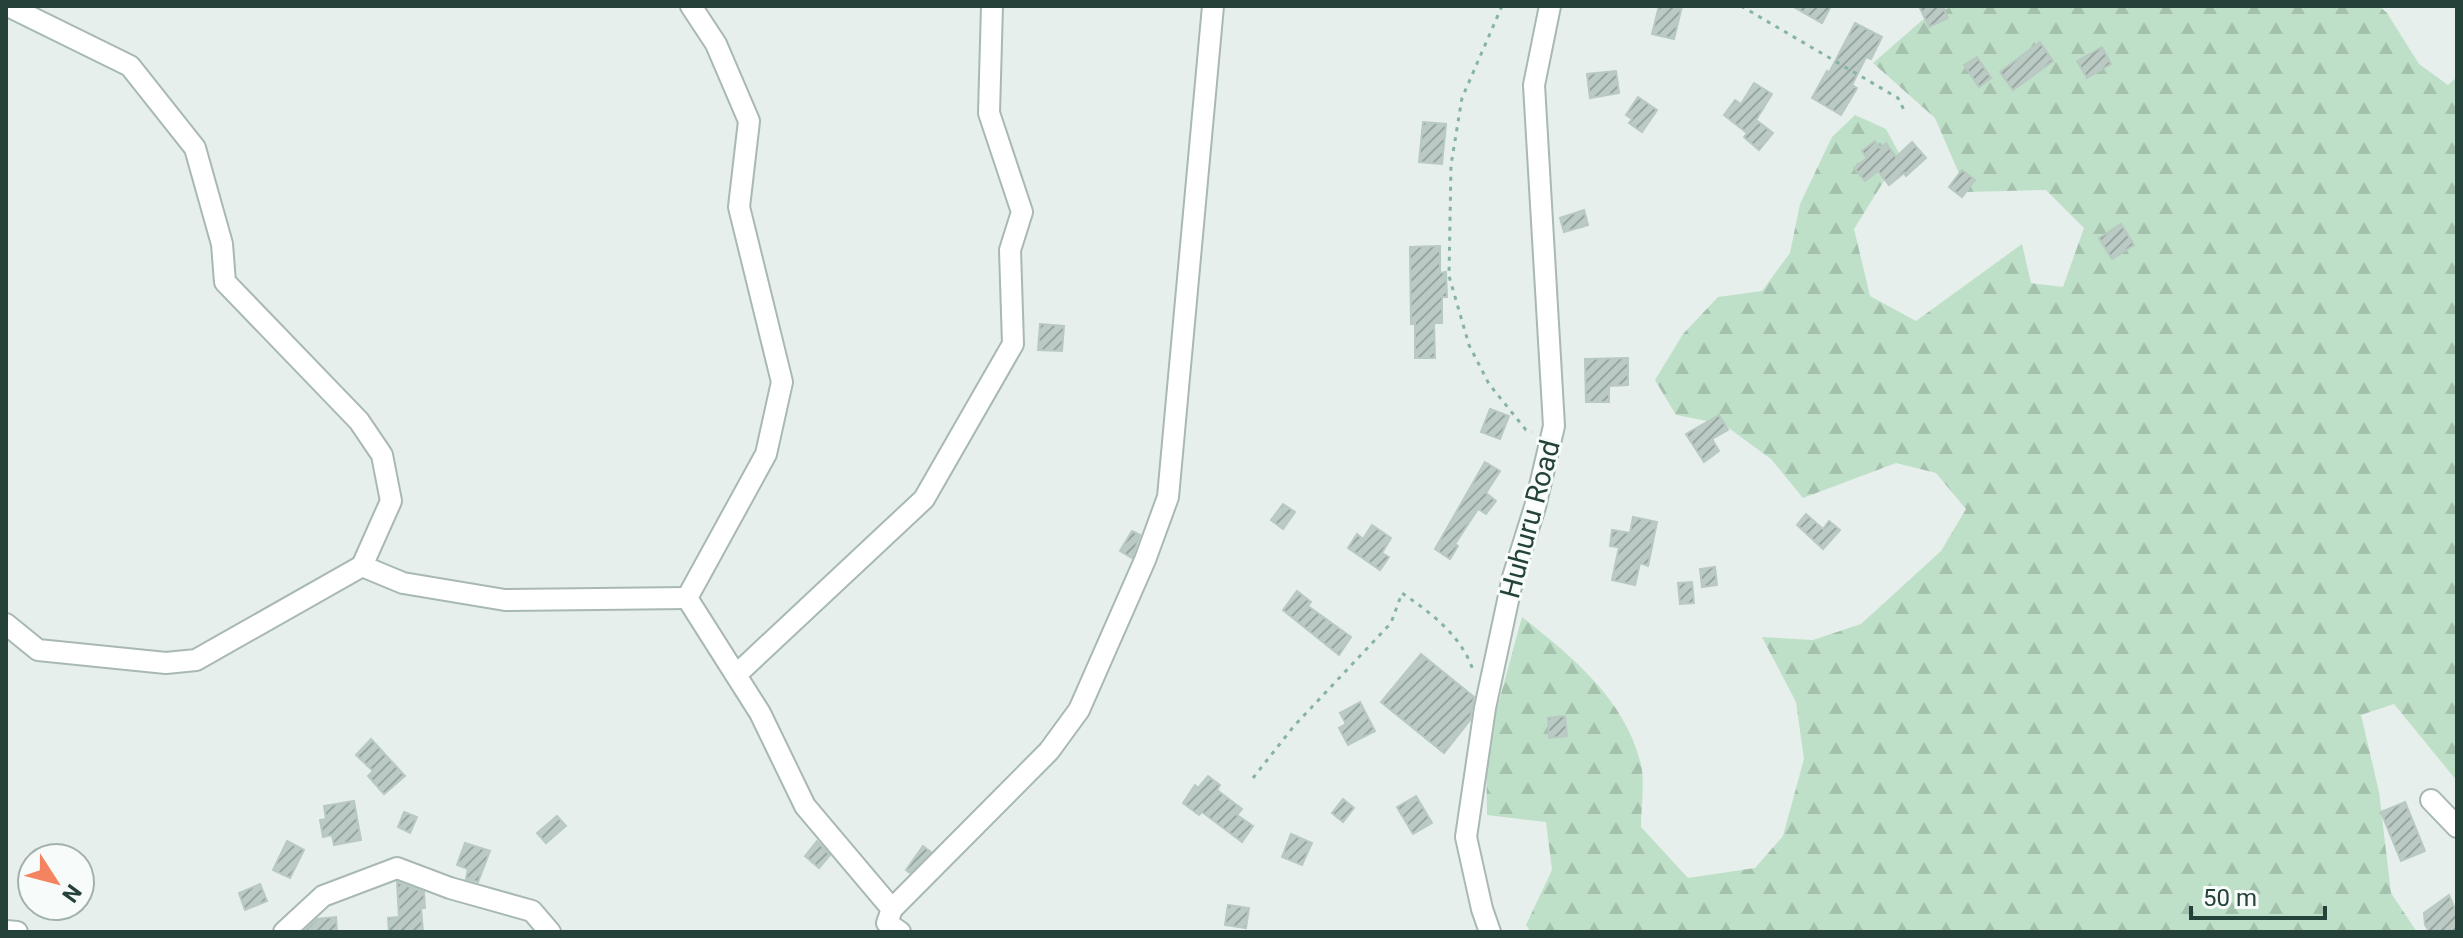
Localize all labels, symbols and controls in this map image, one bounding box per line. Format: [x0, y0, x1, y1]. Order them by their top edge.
street label: Huhuru Road [1493, 436, 1567, 602]
north arrow [16, 842, 96, 922]
scale bar [2191, 870, 2325, 920]
text: N [57, 880, 86, 907]
text: 50 m [2203, 884, 2257, 912]

